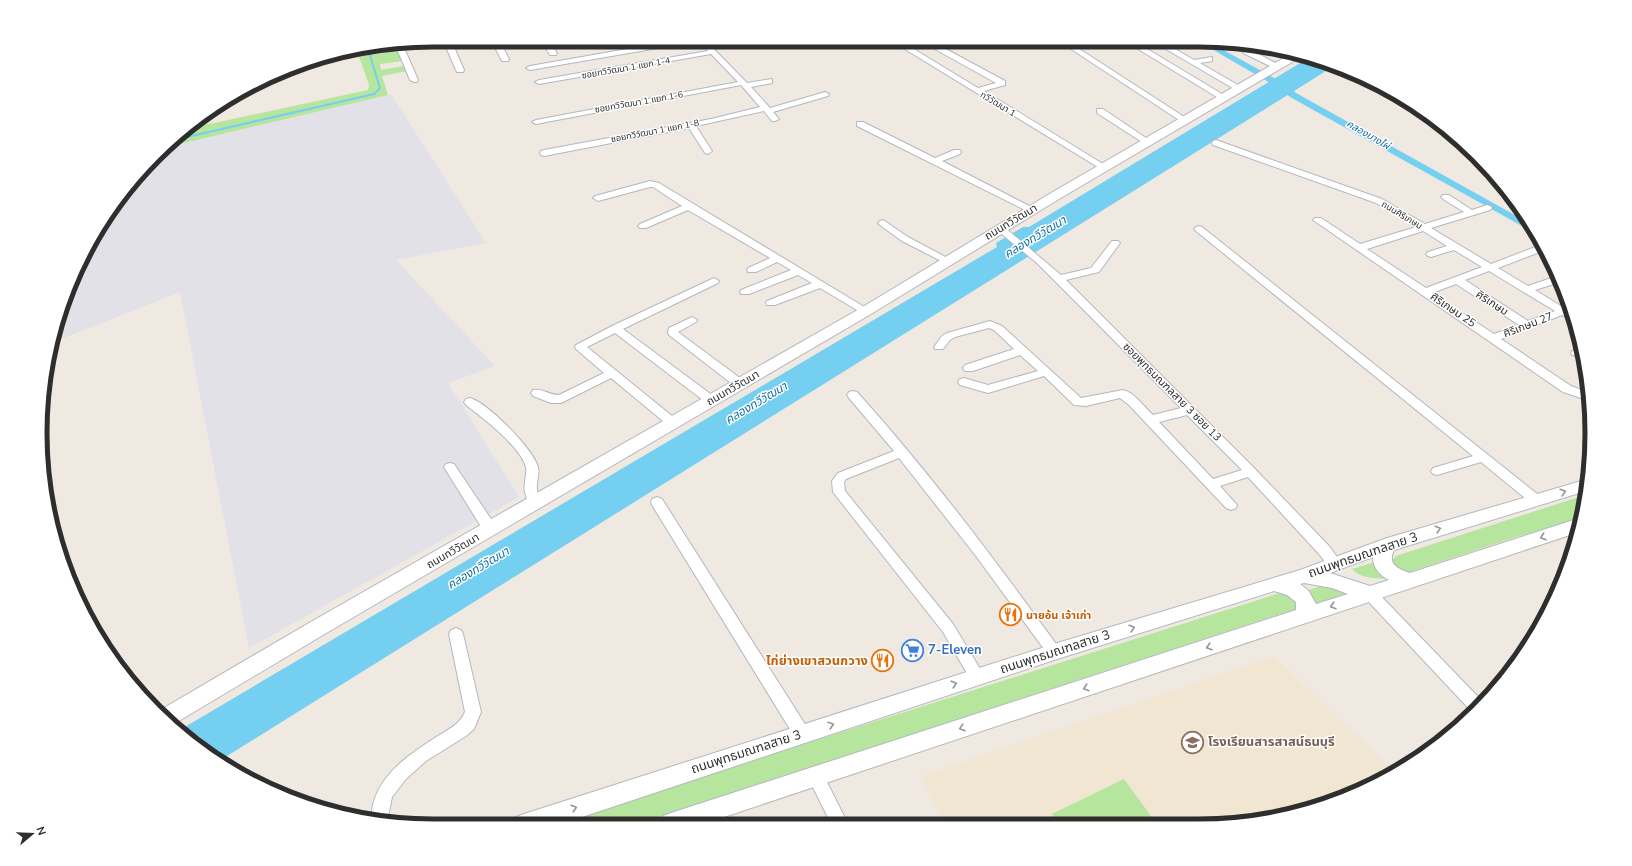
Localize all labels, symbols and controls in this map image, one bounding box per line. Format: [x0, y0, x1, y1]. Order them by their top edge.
street label: ซอยทวีวัฒนา 1 แยก 1-4 [581, 54, 672, 82]
street label: ซอยทวีวัฒนา 1 แยก 1-6 [594, 88, 684, 116]
street label: ทวีวัฒนา 1 [978, 89, 1018, 119]
street label: ซอยทวีวัฒนา 1 แยก 1-8 [610, 117, 700, 145]
water label: คลองบางไผ่ [1344, 117, 1394, 154]
street label: ถนนศิริเกษม [1379, 198, 1425, 232]
street label: ถนนทวีวัฒนา [982, 200, 1040, 244]
water label: คลองทวีวัฒนา [1001, 212, 1070, 262]
street label: ศิริเกษม [1473, 287, 1511, 319]
street label: ศิริเกษม 25 [1427, 289, 1479, 331]
street label: ศิริเกษม 27 [1501, 309, 1555, 341]
street label: ซอยพุทธมณฑลสาย 3 ซอย 13 [1119, 339, 1225, 445]
street label: ถนนทวีวัฒนา [704, 367, 762, 409]
water label: คลองทวีวัฒนา [722, 378, 791, 428]
one-way arrow [1559, 488, 1566, 497]
one-way arrow [1434, 525, 1441, 534]
street label: ถนนพุทธมณฑลสาย 3 [1306, 528, 1420, 582]
street label: ถนนทวีวัฒนา [424, 530, 482, 572]
one-way arrow [1540, 532, 1547, 541]
water label: คลองทวีวัฒนา [444, 543, 513, 593]
restaurant icon: นายอ้น เจ้าเก่า [998, 602, 1024, 628]
one-way arrow [1329, 602, 1336, 610]
place label: นายอ้น เจ้าเก่า [1026, 608, 1092, 623]
one-way arrow [1128, 624, 1135, 633]
street label: ถนนพุทธมณฑลสาย 3 [998, 626, 1112, 678]
supermarket icon: 7-Eleven [900, 637, 926, 663]
place label: 7-Eleven [928, 641, 982, 659]
one-way arrow [1206, 642, 1213, 651]
restaurant icon: ไก่ย่างเขาสวนกวาง [870, 648, 896, 674]
place label: ไก่ย่างเขาสวนกวาง [766, 652, 868, 670]
one-way arrow [951, 681, 958, 689]
one-way arrow [1082, 683, 1089, 691]
one-way arrow [827, 721, 834, 730]
one-way arrow [959, 724, 966, 732]
street label: ถนนพุทธมณฑลสาย 3 [689, 726, 803, 778]
school or university icon: โรงเรียนสารสาสน์ธนบุรี [1179, 729, 1205, 755]
place label: โรงเรียนสารสาสน์ธนบุรี [1208, 733, 1335, 751]
one-way arrow [570, 805, 577, 813]
north arrow [12, 814, 52, 854]
text: N [33, 825, 49, 837]

